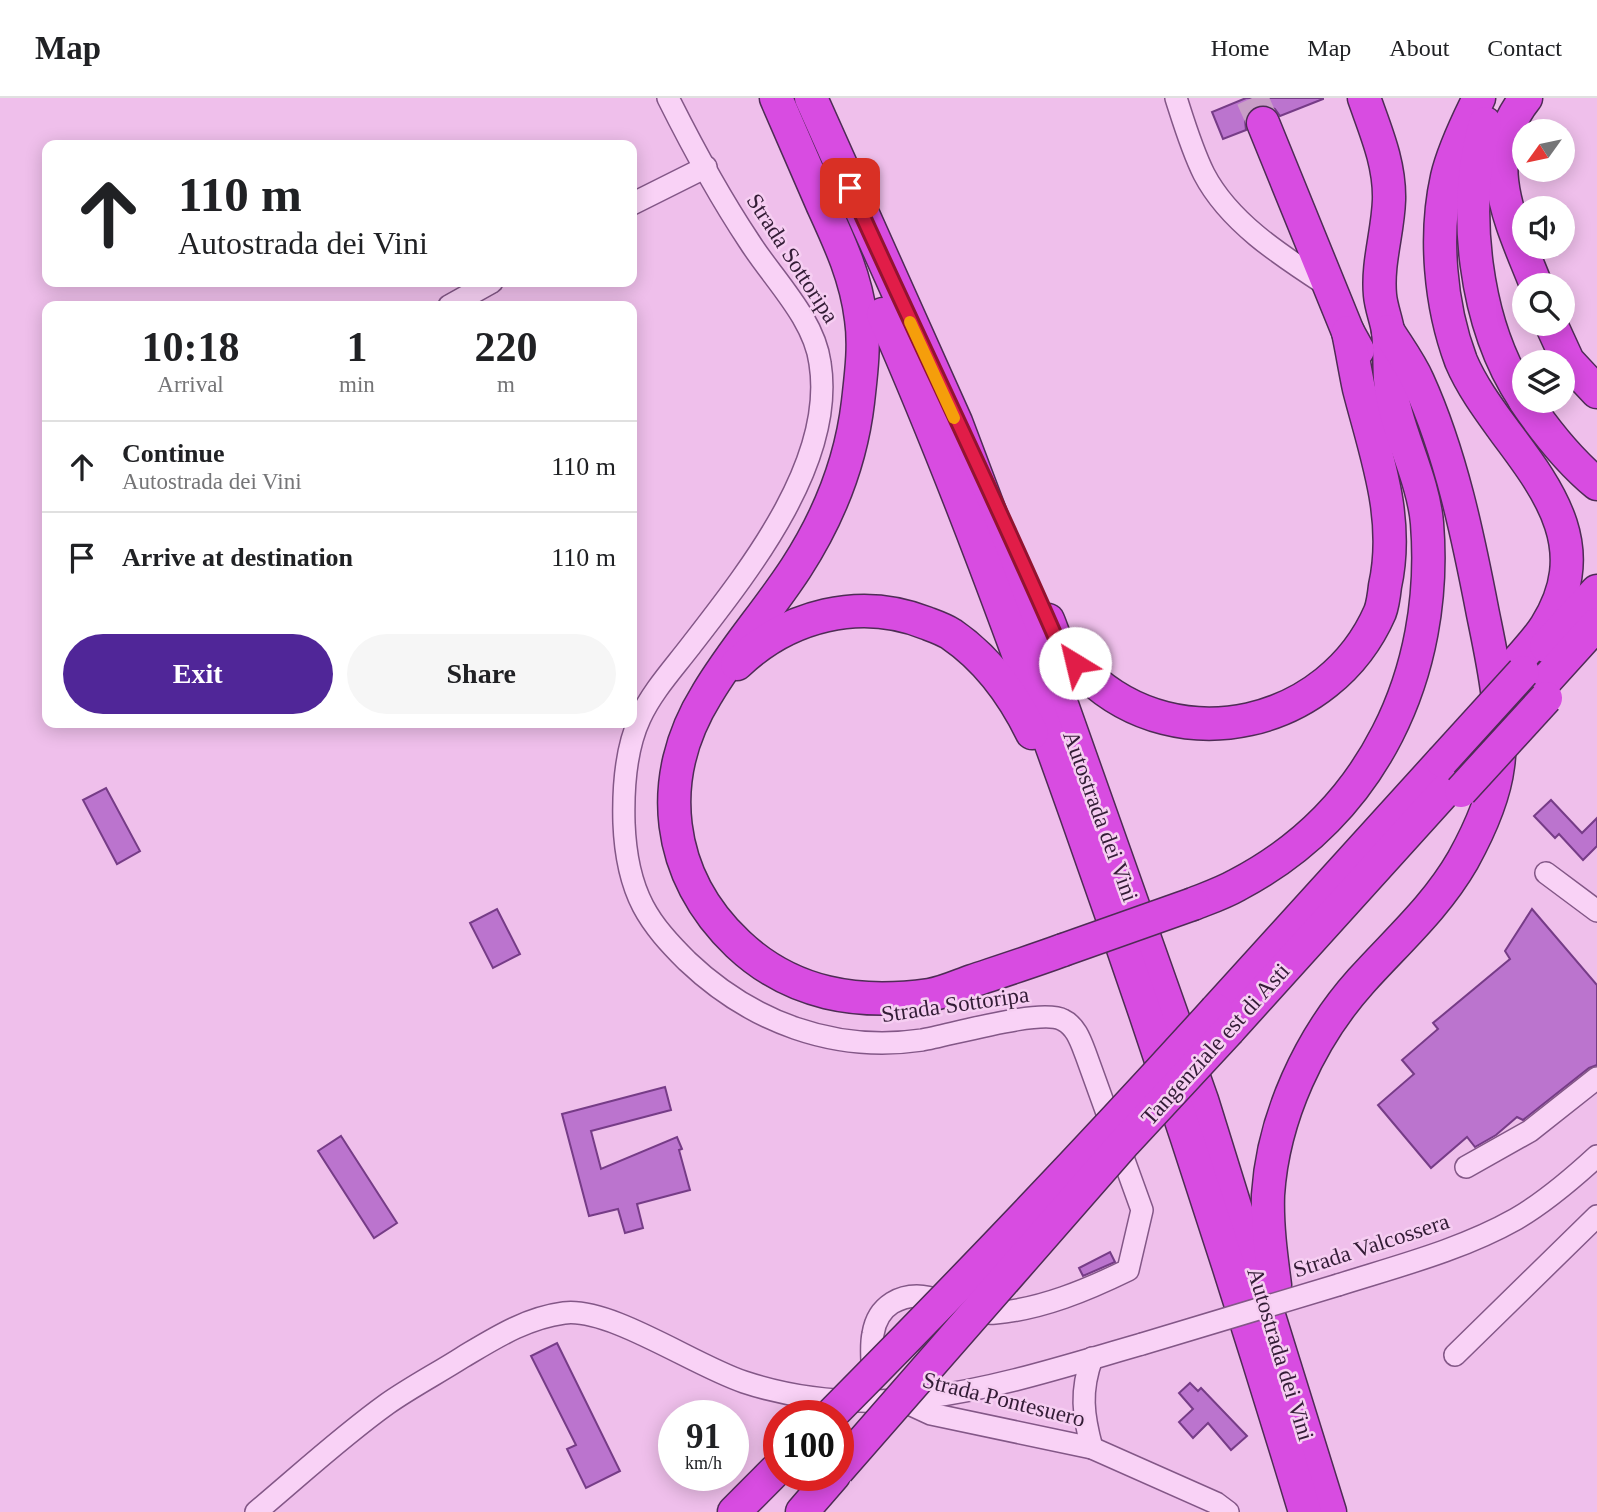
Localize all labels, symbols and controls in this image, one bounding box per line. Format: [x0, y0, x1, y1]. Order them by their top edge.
text: Map [35, 30, 101, 66]
text: Home [1211, 35, 1269, 61]
text: Map [1307, 35, 1351, 61]
text: About [1389, 35, 1449, 61]
text: Contact [1487, 35, 1562, 61]
north arrow [1512, 119, 1575, 182]
map controls [1512, 119, 1575, 413]
pin [820, 158, 880, 218]
text: 110 m [178, 167, 302, 222]
icon: ahead [63, 168, 154, 259]
icon: arrive [831, 169, 869, 207]
street label: Strada Sottoripa [742, 189, 844, 327]
button: sound [1512, 196, 1575, 259]
text: Autostrada dei Vini [178, 225, 428, 261]
button: search [1512, 273, 1575, 336]
text: 10:18 [142, 324, 240, 370]
text: 1 [346, 324, 367, 370]
text: 220 [474, 324, 537, 370]
button: layers [1512, 350, 1575, 413]
text: Arrival [157, 372, 224, 397]
text: min [339, 372, 375, 397]
text: m [497, 372, 515, 397]
text: Continue [122, 439, 225, 468]
icon: ahead [63, 448, 101, 486]
text: 110 m [551, 452, 616, 481]
text: Autostrada dei Vini [122, 469, 302, 494]
icon: arrive [63, 539, 101, 577]
text: Arrive at destination [122, 543, 353, 572]
text: 110 m [551, 543, 616, 572]
position arrow [1038, 626, 1112, 700]
button: Exit [63, 634, 333, 714]
button: Share [347, 634, 616, 714]
street label: Autostrada dei Vini [1058, 728, 1143, 905]
street label: Tangenziale est di Asti [1136, 958, 1294, 1130]
street label: Strada Sottoripa [880, 982, 1031, 1027]
street label: Strada Valcossera [1290, 1208, 1452, 1282]
street label: Autostrada dei Vini [1242, 1265, 1319, 1444]
street label: Strada Pontesuero [920, 1367, 1088, 1432]
speed limit sign: 100 [763, 1400, 854, 1491]
text: 91 [686, 1417, 721, 1456]
text: km/h [685, 1453, 722, 1473]

